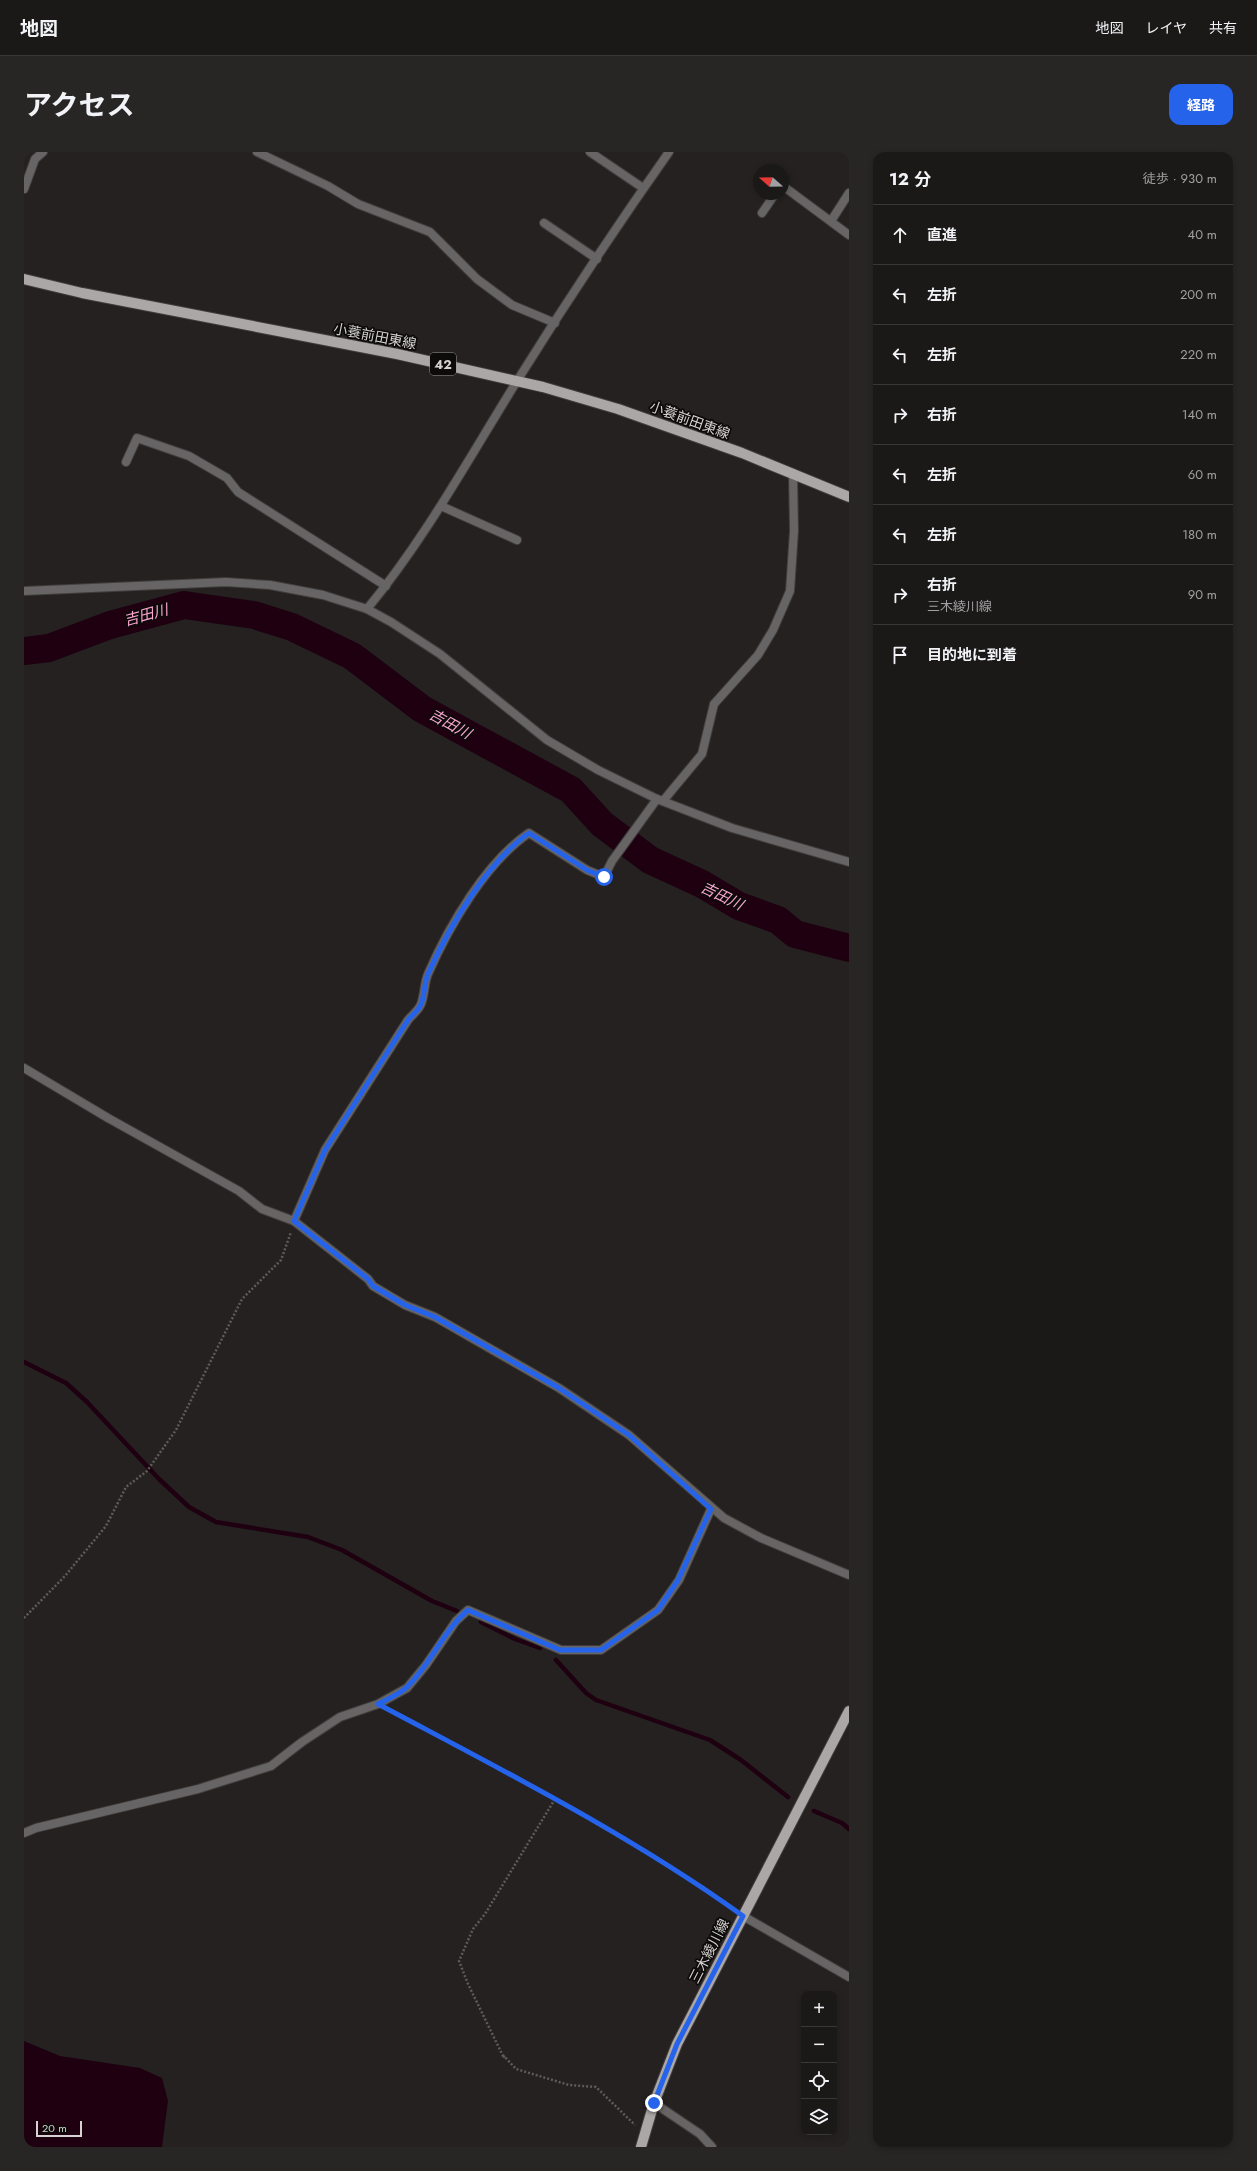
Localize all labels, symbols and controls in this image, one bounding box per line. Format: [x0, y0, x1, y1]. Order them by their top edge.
text: 地図 [20, 15, 58, 42]
text: 地図 [1095, 18, 1123, 38]
text: レイヤ [1145, 18, 1187, 38]
text: 共有 [1209, 18, 1237, 38]
button: 経路 [1169, 84, 1233, 125]
text: アクセス [24, 85, 135, 126]
north arrow [753, 164, 789, 200]
text: 12 分 [889, 167, 931, 191]
text: 徒歩 · 930 m [1143, 169, 1217, 188]
icon: ahead [889, 224, 911, 246]
text: 直進 [927, 224, 957, 246]
text: 40 m [1188, 225, 1217, 244]
icon: left [889, 284, 911, 306]
text: 左折 [927, 284, 957, 306]
text: 200 m [1180, 285, 1217, 304]
street label: 小蓑前田東線 [332, 318, 418, 354]
icon: left [889, 344, 911, 366]
text: 左折 [927, 344, 957, 366]
text: 220 m [1180, 345, 1217, 364]
road number: 42 [430, 353, 456, 375]
street label: 小蓑前田東線 [647, 396, 733, 444]
icon: right [889, 404, 911, 426]
text: 右折 [927, 404, 957, 426]
text: 140 m [1182, 405, 1217, 424]
icon: left [889, 464, 911, 486]
text: 左折 [927, 464, 957, 486]
text: 60 m [1188, 465, 1217, 484]
icon: left [889, 524, 911, 546]
text: 左折 [927, 524, 957, 546]
text: 180 m [1182, 525, 1217, 544]
text: 右折 [927, 574, 957, 596]
icon: right [889, 584, 911, 606]
text: 90 m [1188, 585, 1217, 604]
text: 三木綾川線 [927, 597, 992, 616]
water label: 吉田川 [121, 598, 173, 631]
icon: arrive [889, 644, 911, 666]
text: 目的地に到着 [927, 644, 1017, 666]
water label: 吉田川 [425, 703, 477, 745]
route start [595, 868, 613, 886]
water label: 吉田川 [697, 876, 749, 917]
street label: 三木綾川線 [684, 1915, 734, 1987]
map controls [801, 1991, 837, 2135]
button: + [801, 1991, 837, 2027]
button: − [801, 2027, 837, 2063]
button: locate [801, 2063, 837, 2099]
route end [645, 2094, 663, 2112]
button: layers [801, 2099, 837, 2135]
scale bar [36, 2119, 82, 2138]
text: 20 m [42, 2120, 67, 2136]

